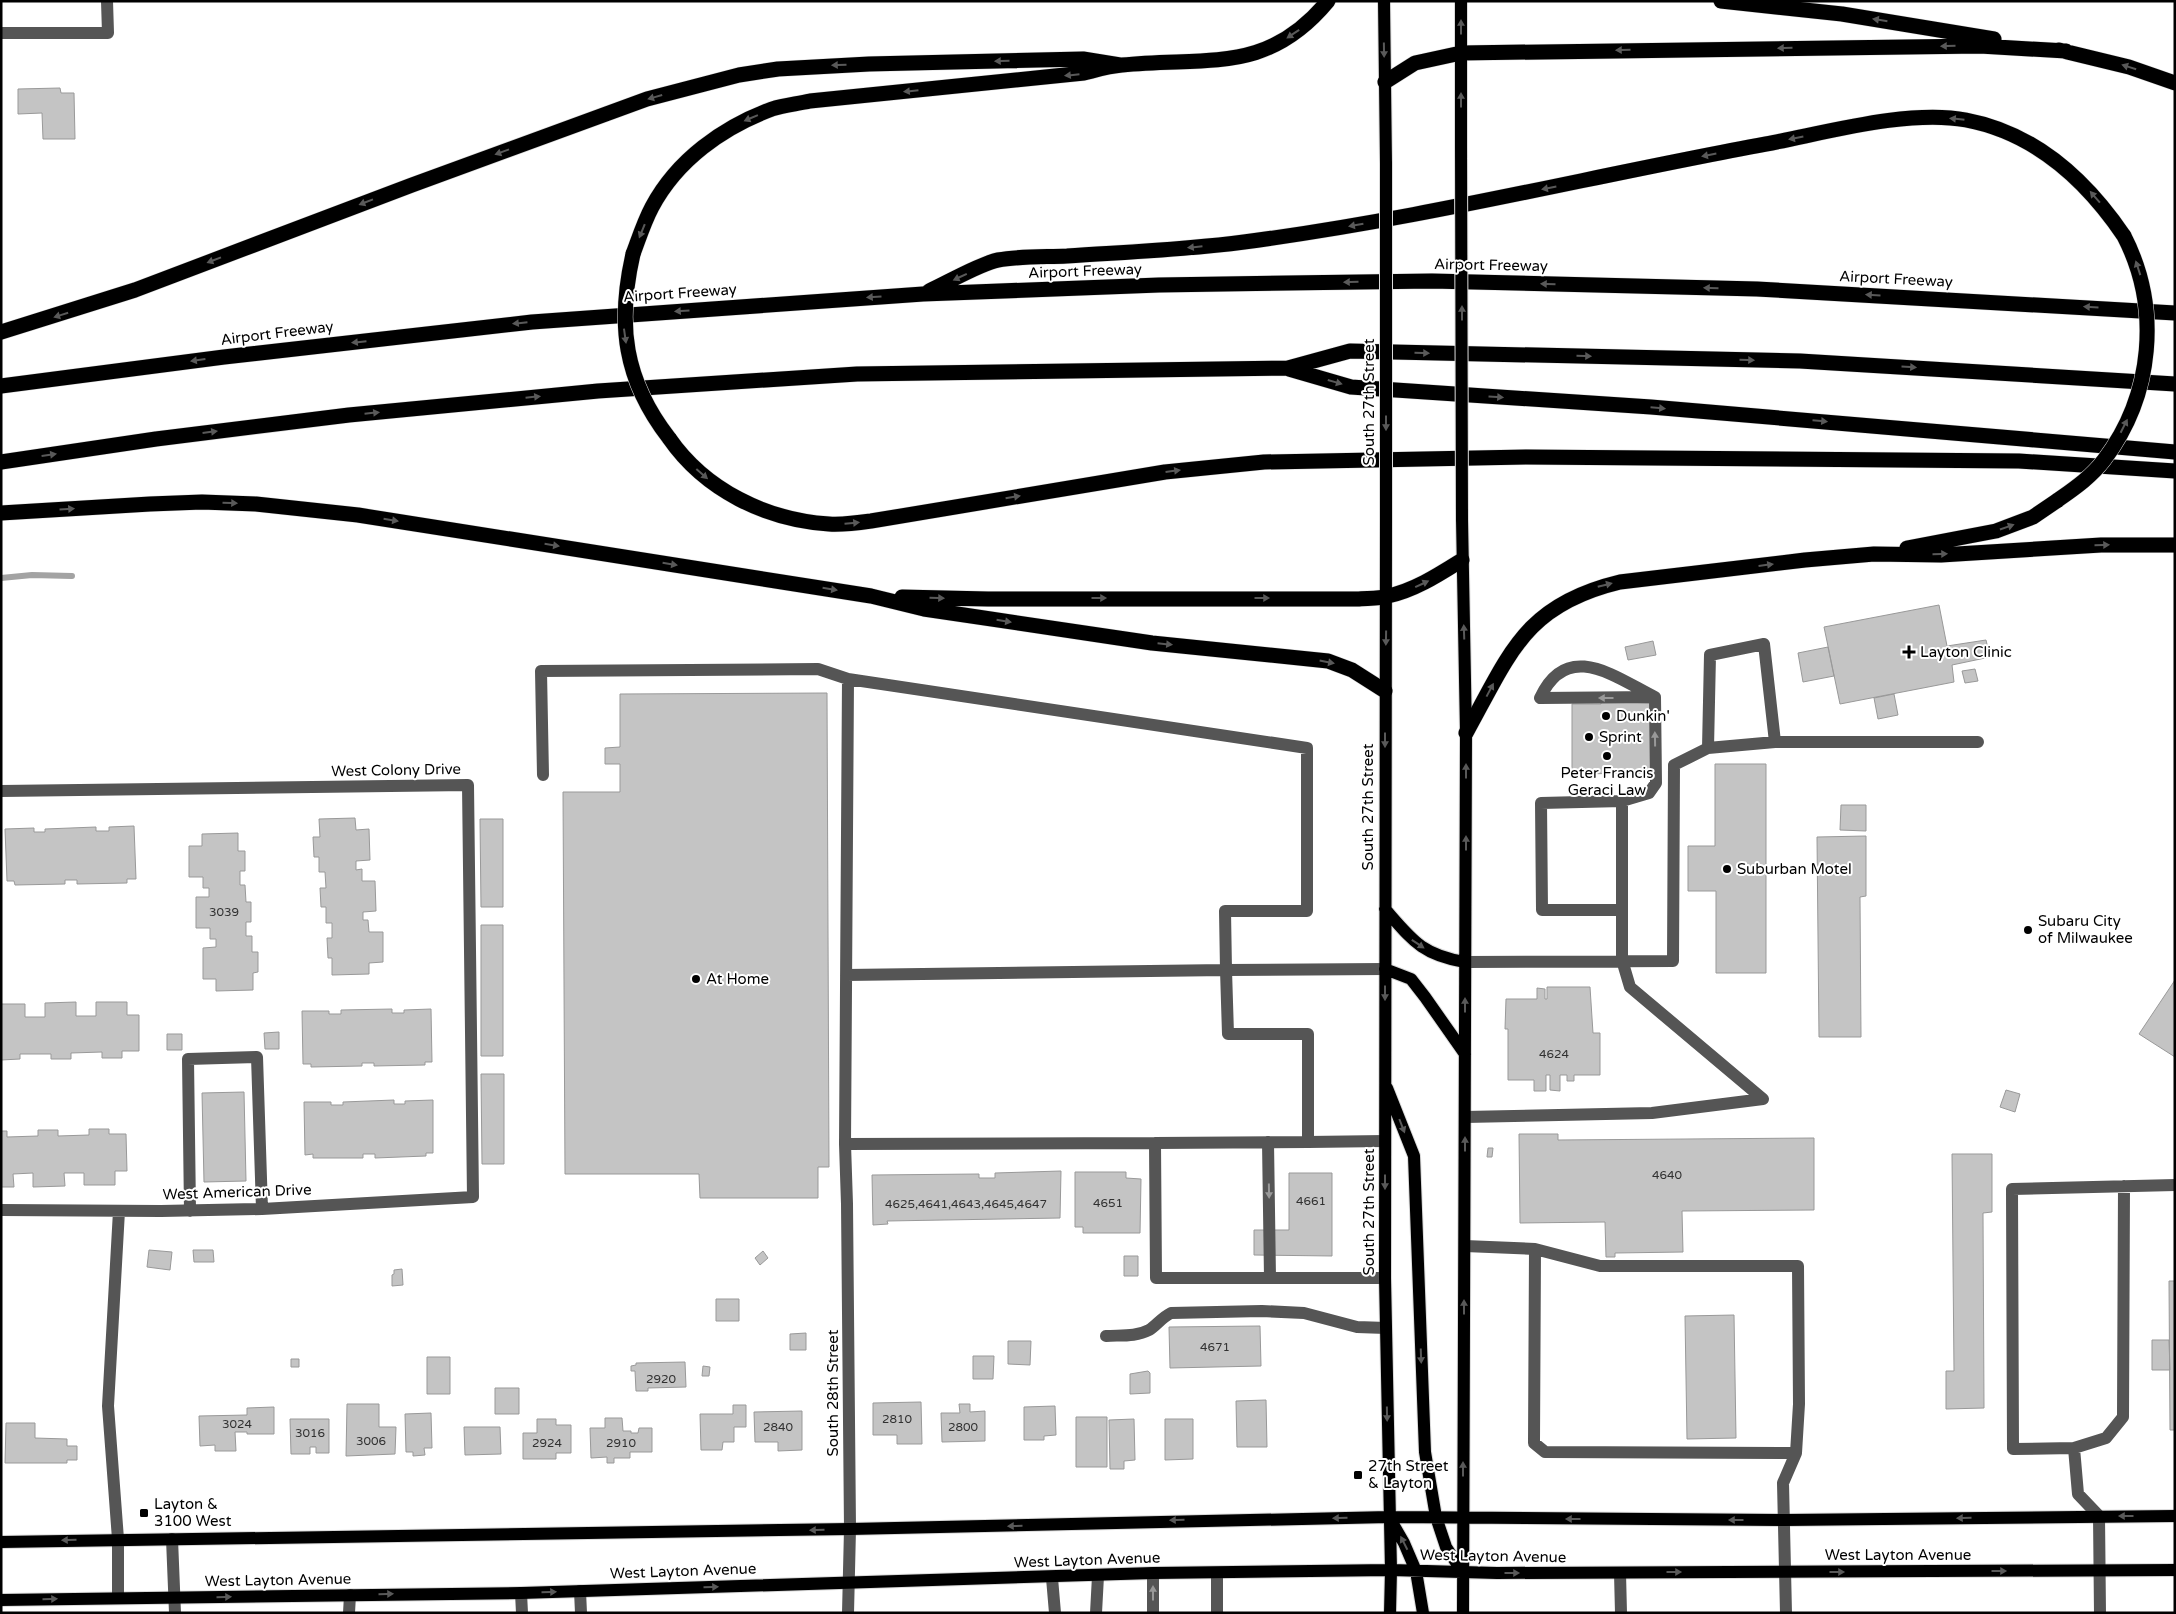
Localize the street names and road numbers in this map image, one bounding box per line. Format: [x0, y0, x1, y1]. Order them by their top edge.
street label: Airport Freeway [1434, 255, 1548, 275]
street label: Airport Freeway [1028, 260, 1142, 282]
street label: Airport Freeway [1839, 267, 1953, 291]
street label: Airport Freeway [623, 280, 737, 306]
street label: Airport Freeway [219, 317, 335, 349]
street label: South 27th Street [1360, 338, 1378, 465]
street label: South 27th Street [1359, 743, 1377, 870]
street label: West Colony Drive [331, 760, 461, 780]
street label: South 27th Street [1360, 1148, 1378, 1275]
street label: West American Drive [162, 1180, 312, 1204]
street label: South 28th Street [824, 1329, 842, 1456]
street label: West Layton Avenue [1420, 1546, 1566, 1566]
street label: West Layton Avenue [1825, 1546, 1971, 1564]
street label: West Layton Avenue [1013, 1548, 1161, 1572]
street label: West Layton Avenue [609, 1559, 757, 1583]
street label: West Layton Avenue [205, 1570, 351, 1590]

